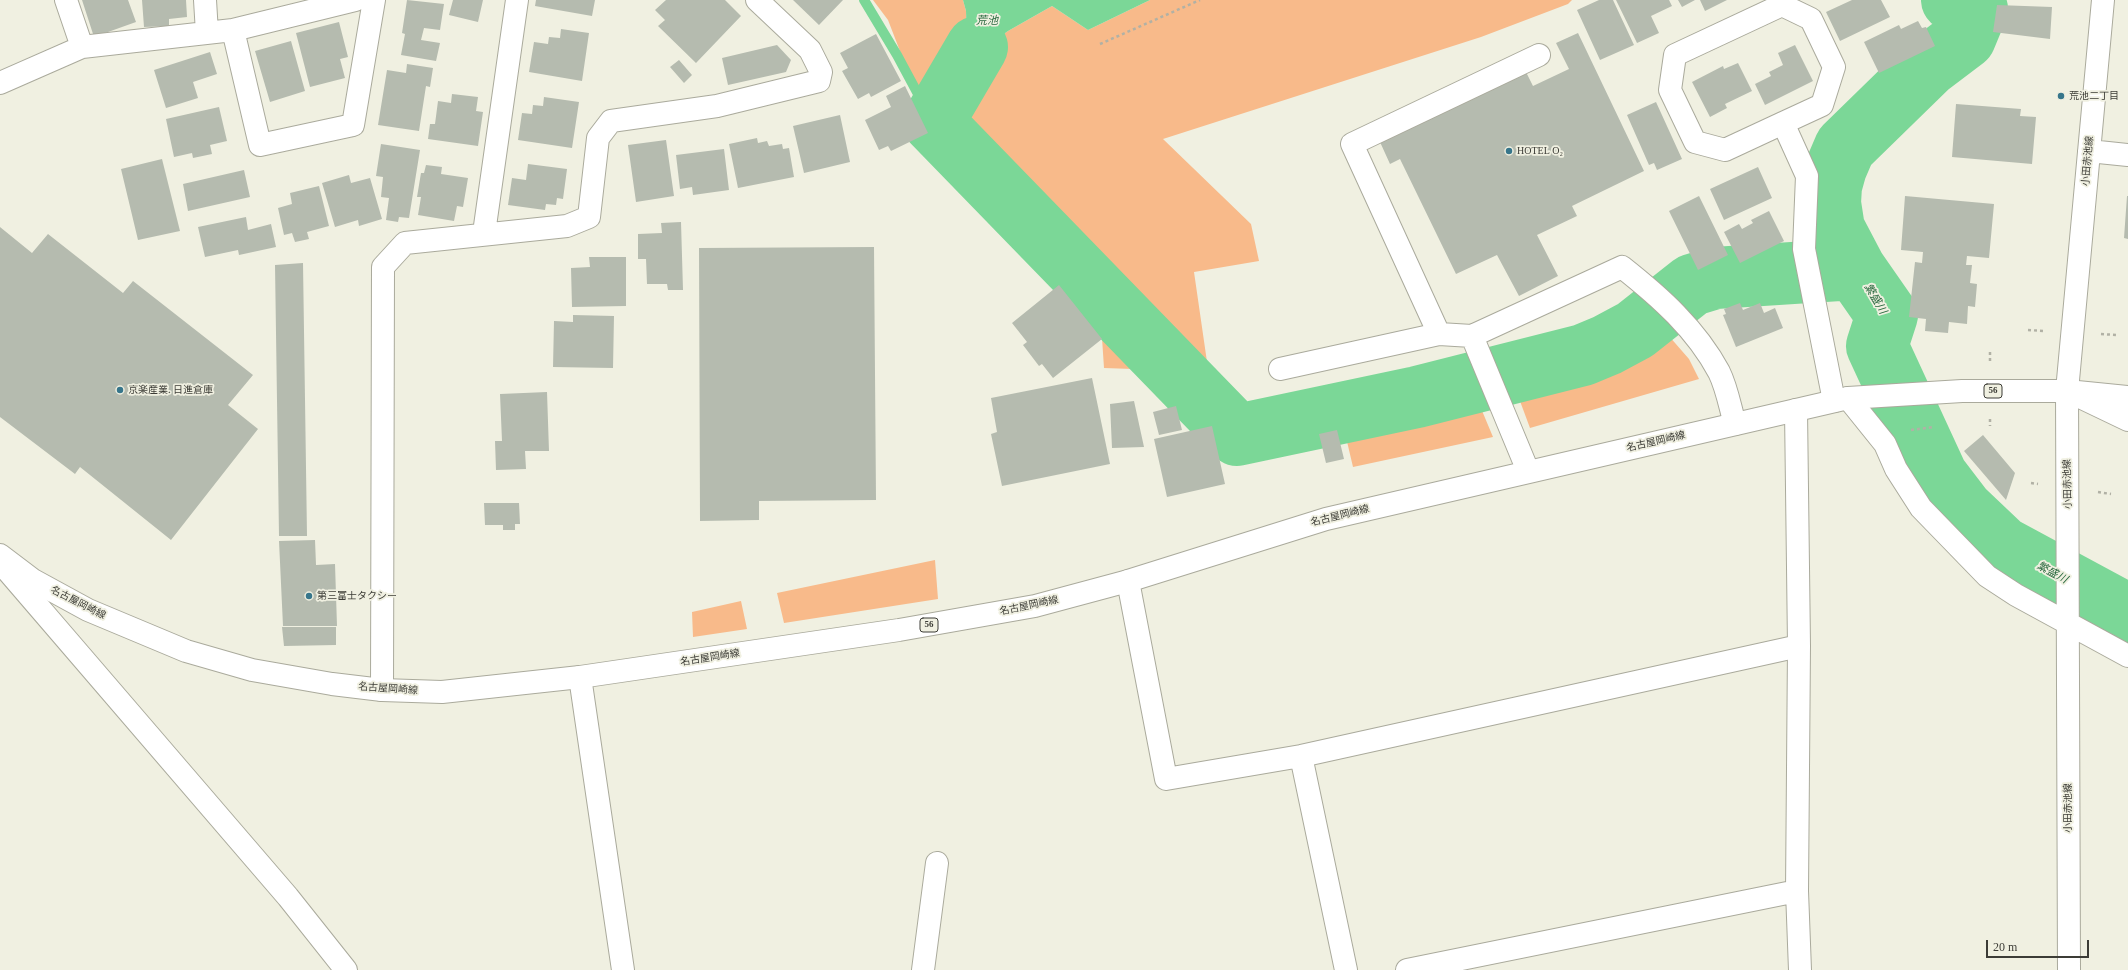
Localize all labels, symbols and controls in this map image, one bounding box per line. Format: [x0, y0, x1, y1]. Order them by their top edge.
water label: 荒池 [976, 14, 998, 28]
place label: 荒池二丁目 [2069, 90, 2119, 102]
marker: 荒池二丁目 [2056, 91, 2066, 101]
street label: 小田赤池線 [2080, 136, 2096, 186]
place label: HOTEL O₂ [1517, 145, 1563, 157]
marker: HOTEL O₂ [1504, 146, 1514, 156]
water label: 繁盛川 [1861, 281, 1889, 317]
place label: 京楽産業. 日進倉庫 [128, 384, 213, 396]
road number: 56 [1984, 384, 2002, 398]
marker: 京楽産業. 日進倉庫 [115, 385, 125, 395]
street label: 名古屋岡崎線 [1625, 429, 1687, 455]
street label: 小田赤池線 [2062, 459, 2074, 509]
street label: 名古屋岡崎線 [1309, 503, 1371, 529]
water label: 繁盛川 [2034, 559, 2070, 587]
street label: 名古屋岡崎線 [49, 584, 107, 622]
place label: 第三富士タクシー [317, 590, 397, 602]
marker: 第三富士タクシー [304, 591, 314, 601]
street label: 名古屋岡崎線 [998, 594, 1060, 618]
road number: 56 [920, 618, 938, 632]
street label: 名古屋岡崎線 [679, 647, 741, 669]
street label: 名古屋岡崎線 [358, 681, 418, 697]
street label: 小田赤池線 [2062, 783, 2074, 833]
scale bar [1988, 932, 2091, 958]
text: 20 m [1993, 940, 2017, 954]

